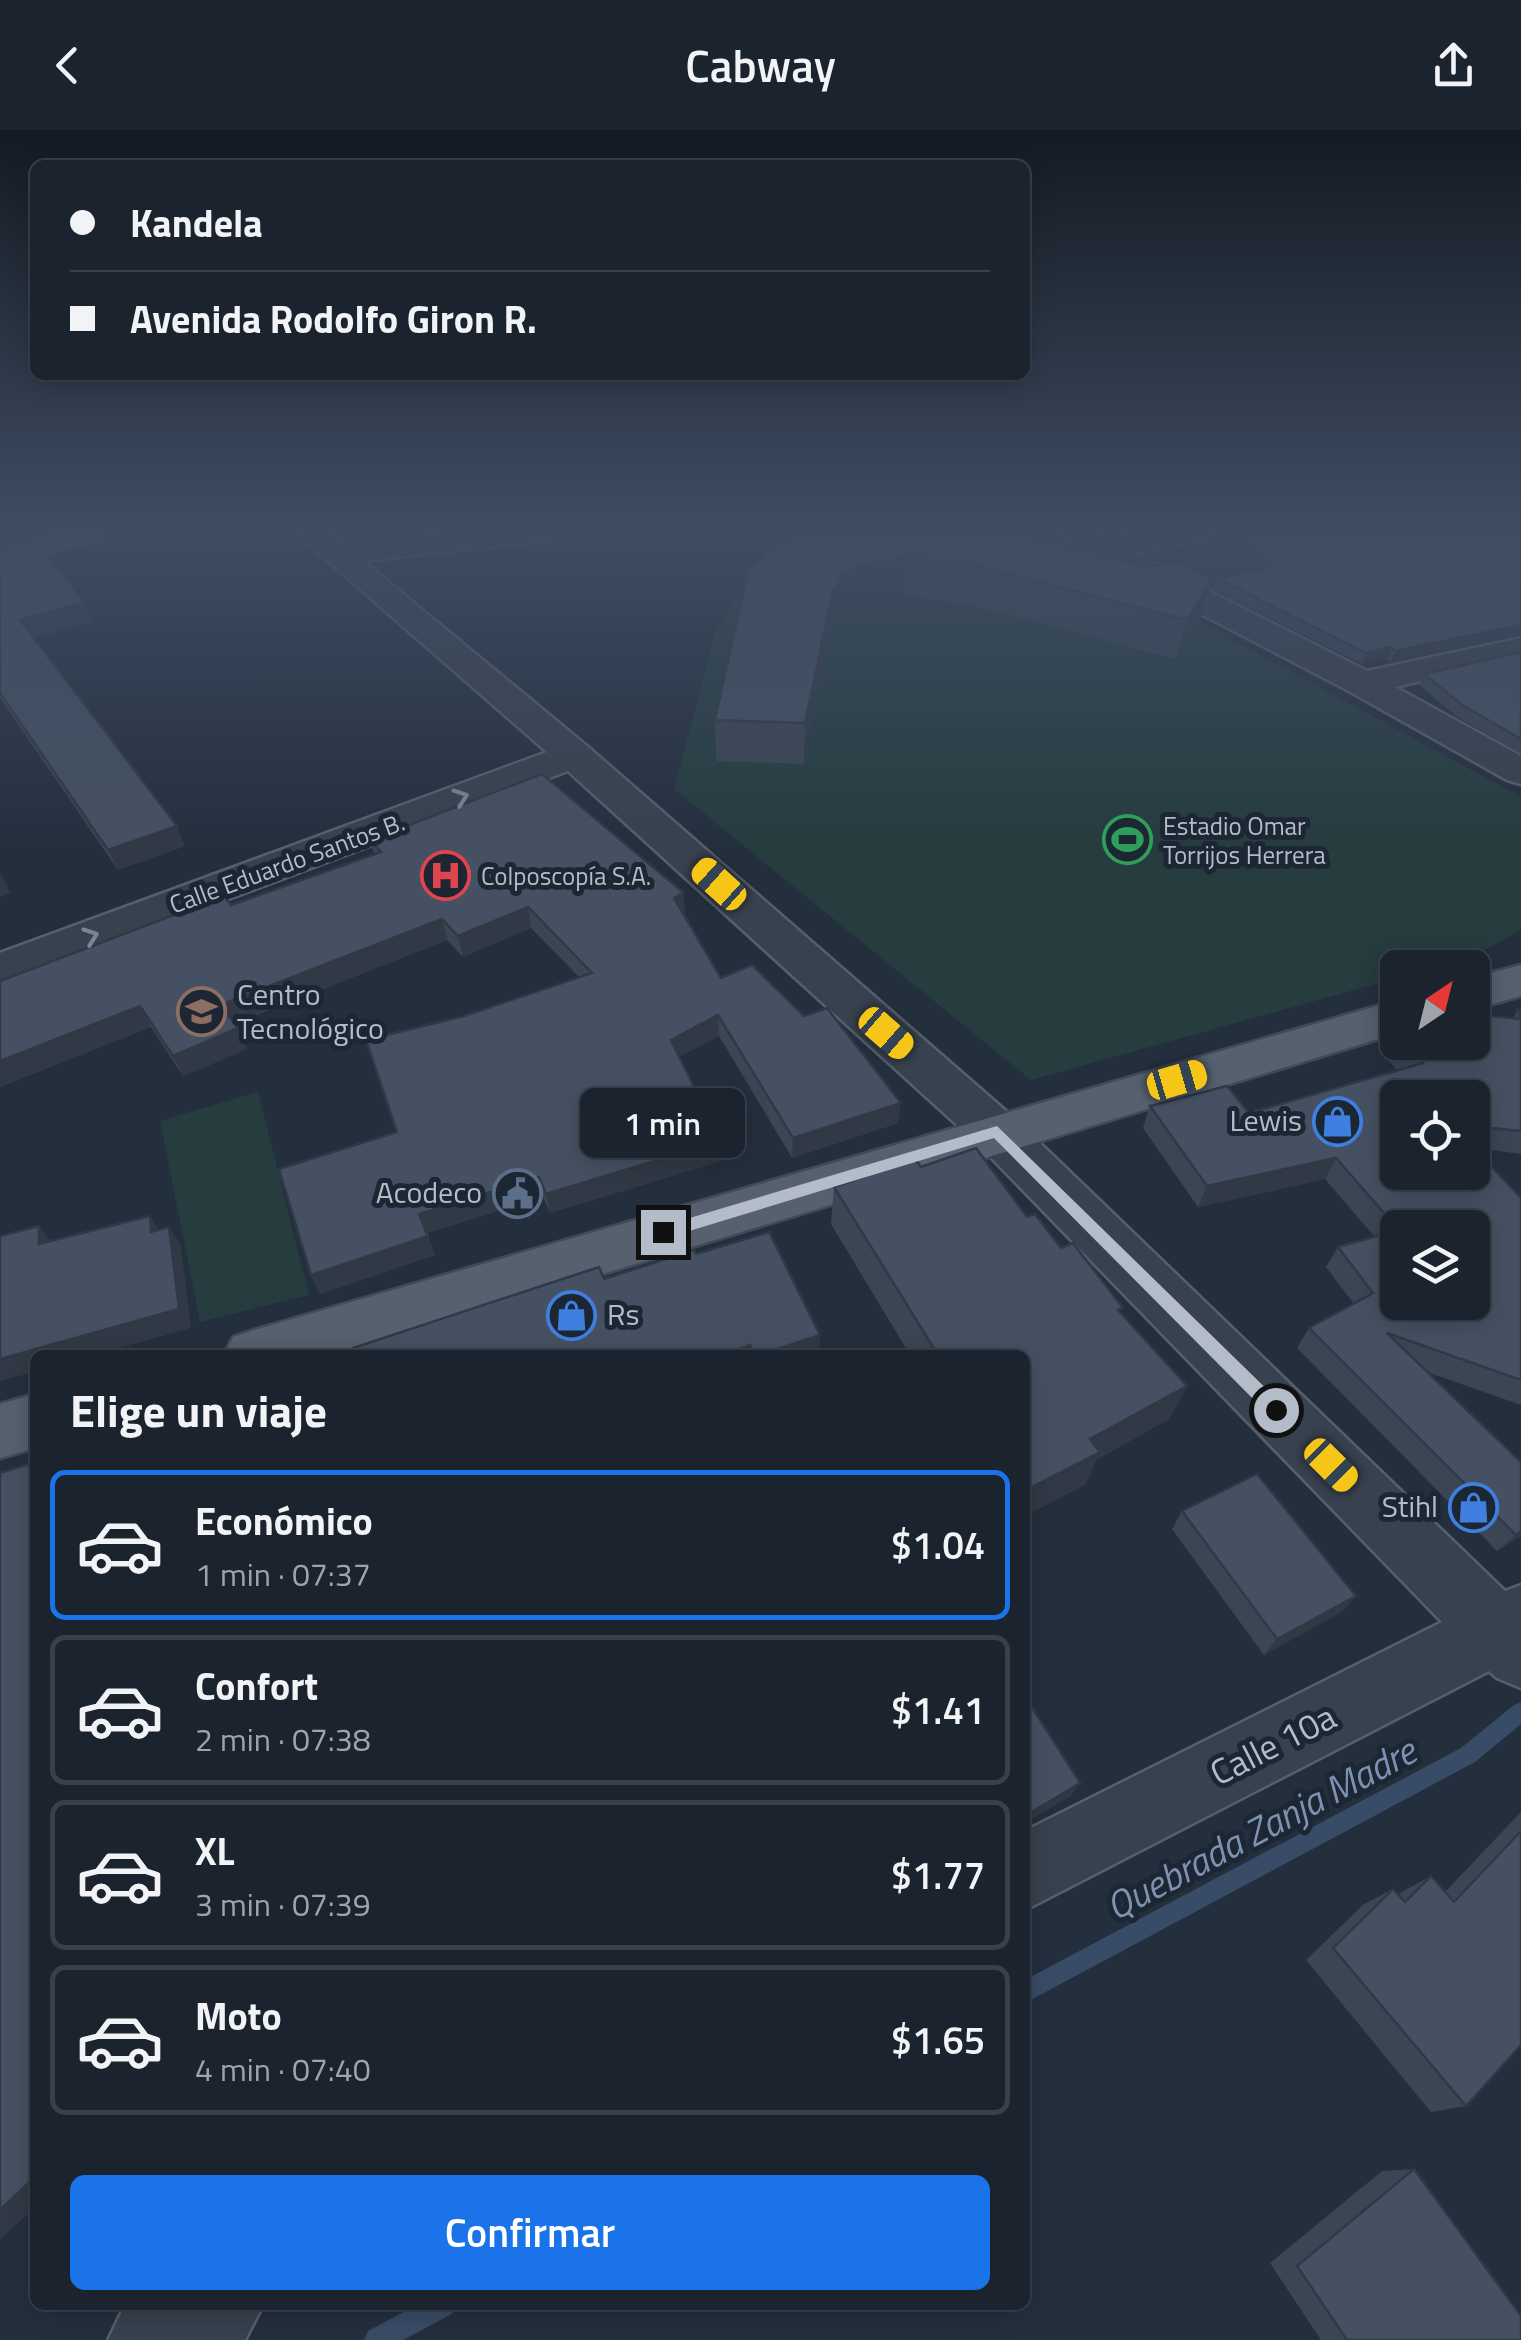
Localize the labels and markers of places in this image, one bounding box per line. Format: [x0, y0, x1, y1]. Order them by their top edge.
place label: Estadio Omar Torrijos Herrera [1163, 807, 1326, 874]
sports icon: Estadio Omar Torrijos Herrera [1102, 814, 1154, 866]
hospital icon: Colposcopía S.A. [420, 850, 472, 902]
place label: Colposcopía S.A. [481, 857, 651, 895]
place label: Centro Tecnológico [237, 971, 384, 1051]
school or university icon: Centro Tecnológico [176, 986, 228, 1038]
shop icon: Lewis [1311, 1095, 1363, 1147]
place label: Lewis [1229, 1097, 1302, 1143]
public building icon: Acodeco [491, 1167, 543, 1219]
place label: Acodeco [376, 1169, 482, 1215]
shop icon: Rs [546, 1289, 598, 1341]
place label: Rs [607, 1291, 639, 1337]
shop icon: Stihl [1447, 1481, 1499, 1533]
place label: Stihl [1382, 1483, 1438, 1529]

